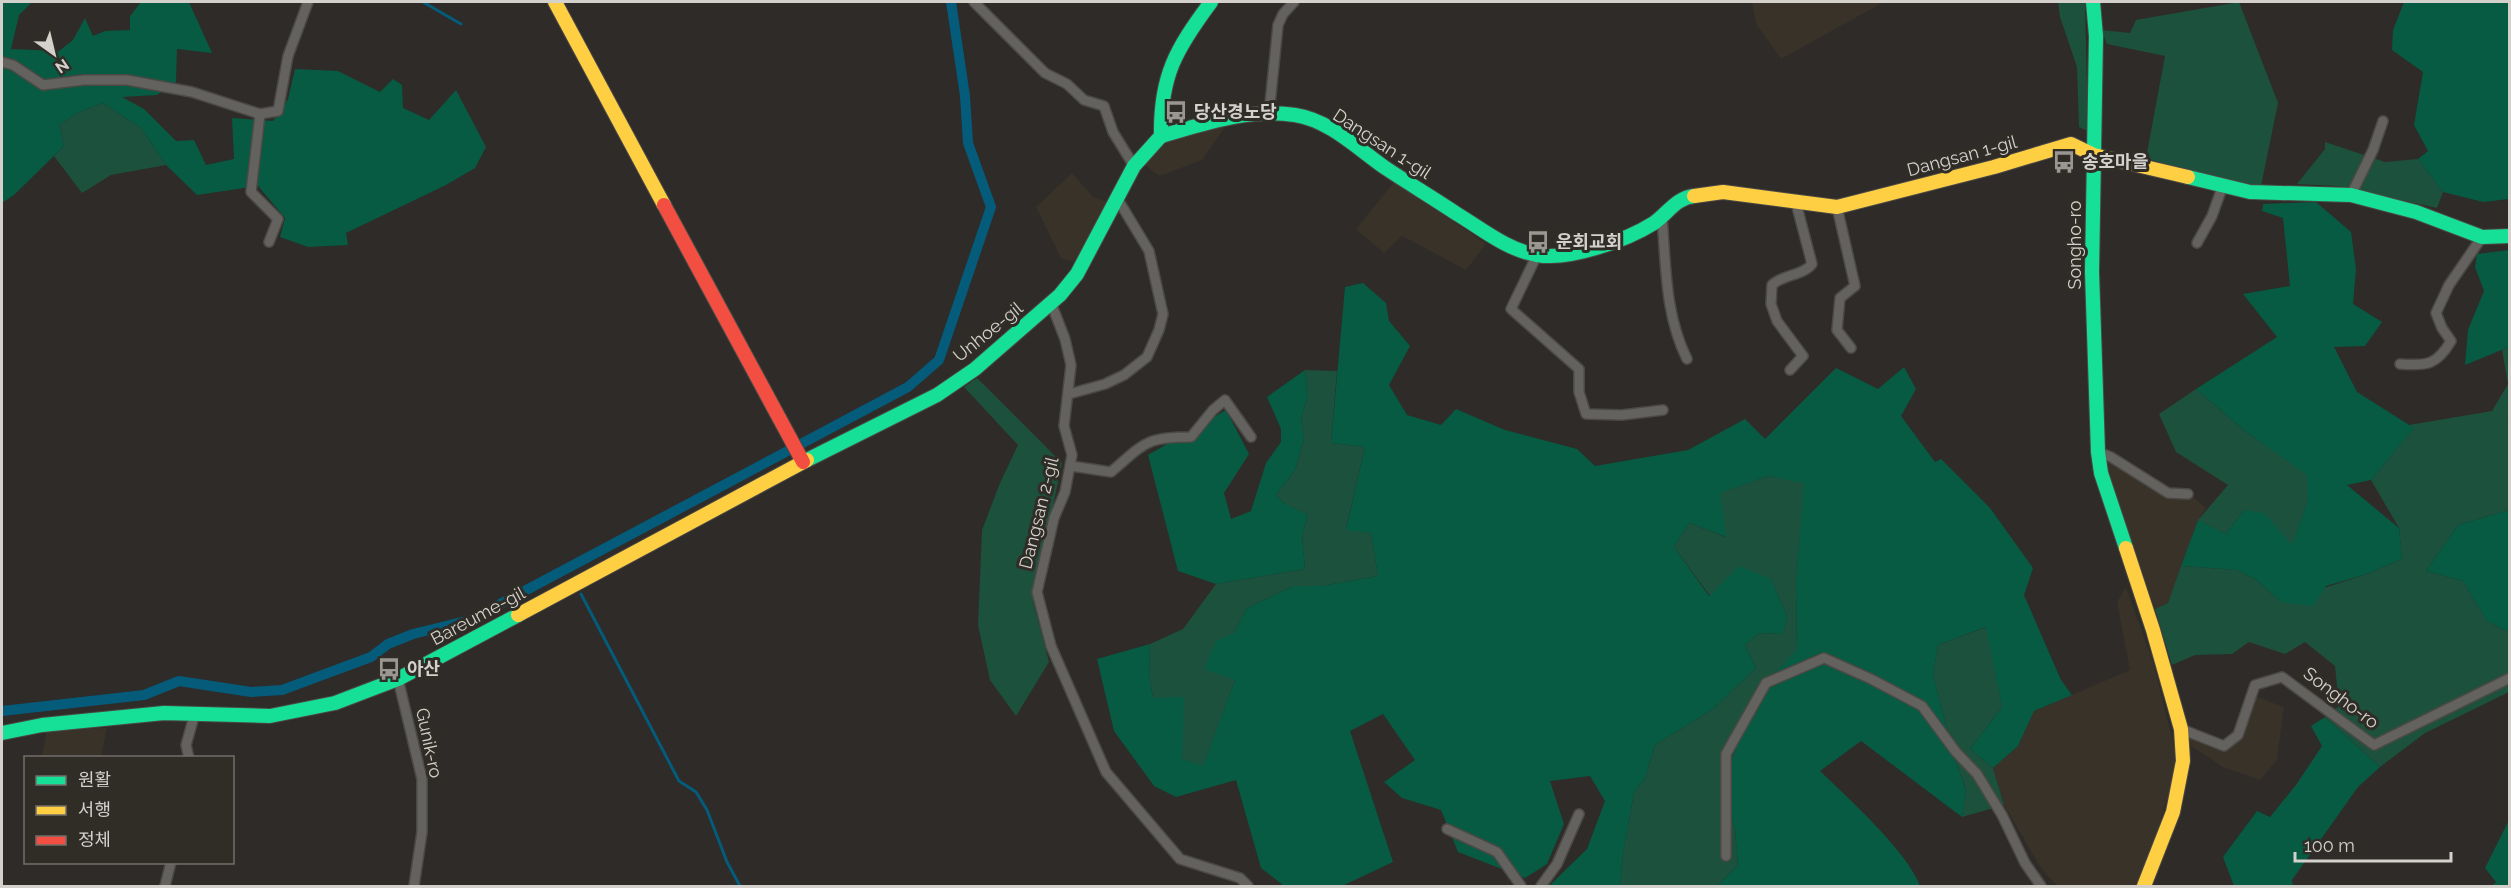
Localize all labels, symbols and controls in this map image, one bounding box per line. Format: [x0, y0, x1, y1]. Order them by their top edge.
north arrow [24, 24, 84, 84]
text: N [52, 55, 72, 77]
bus stop icon: 당산경노당 [1163, 99, 1189, 125]
place label: 당산경노당 [1194, 101, 1277, 122]
street label: Dangsan 1-gil [1329, 104, 1435, 183]
street label: Dangsan 1-gil [1905, 131, 2019, 180]
bus stop icon: 송호마을 [2051, 149, 2077, 175]
place label: 송호마을 [2082, 151, 2148, 172]
street label: Songho-ro [2064, 200, 2085, 289]
bus stop icon: 운회교회 [1525, 229, 1551, 255]
place label: 운회교회 [1556, 231, 1622, 252]
street label: Unhoe-gil [949, 297, 1027, 366]
street label: Dangsan 2-gil [1014, 455, 1063, 571]
street label: Bareume-gil [427, 582, 529, 649]
bus stop icon: 아산 [376, 656, 402, 682]
place label: 아산 [407, 658, 441, 679]
street label: Songho-ro [2300, 662, 2383, 733]
street label: Gunik-ro [412, 706, 447, 780]
legend [24, 756, 234, 864]
text: 원활 [78, 769, 111, 790]
text: 서행 [78, 799, 111, 820]
scale bar [2295, 825, 2451, 863]
text: 정체 [78, 829, 111, 850]
text: 100 m [2304, 835, 2355, 856]

